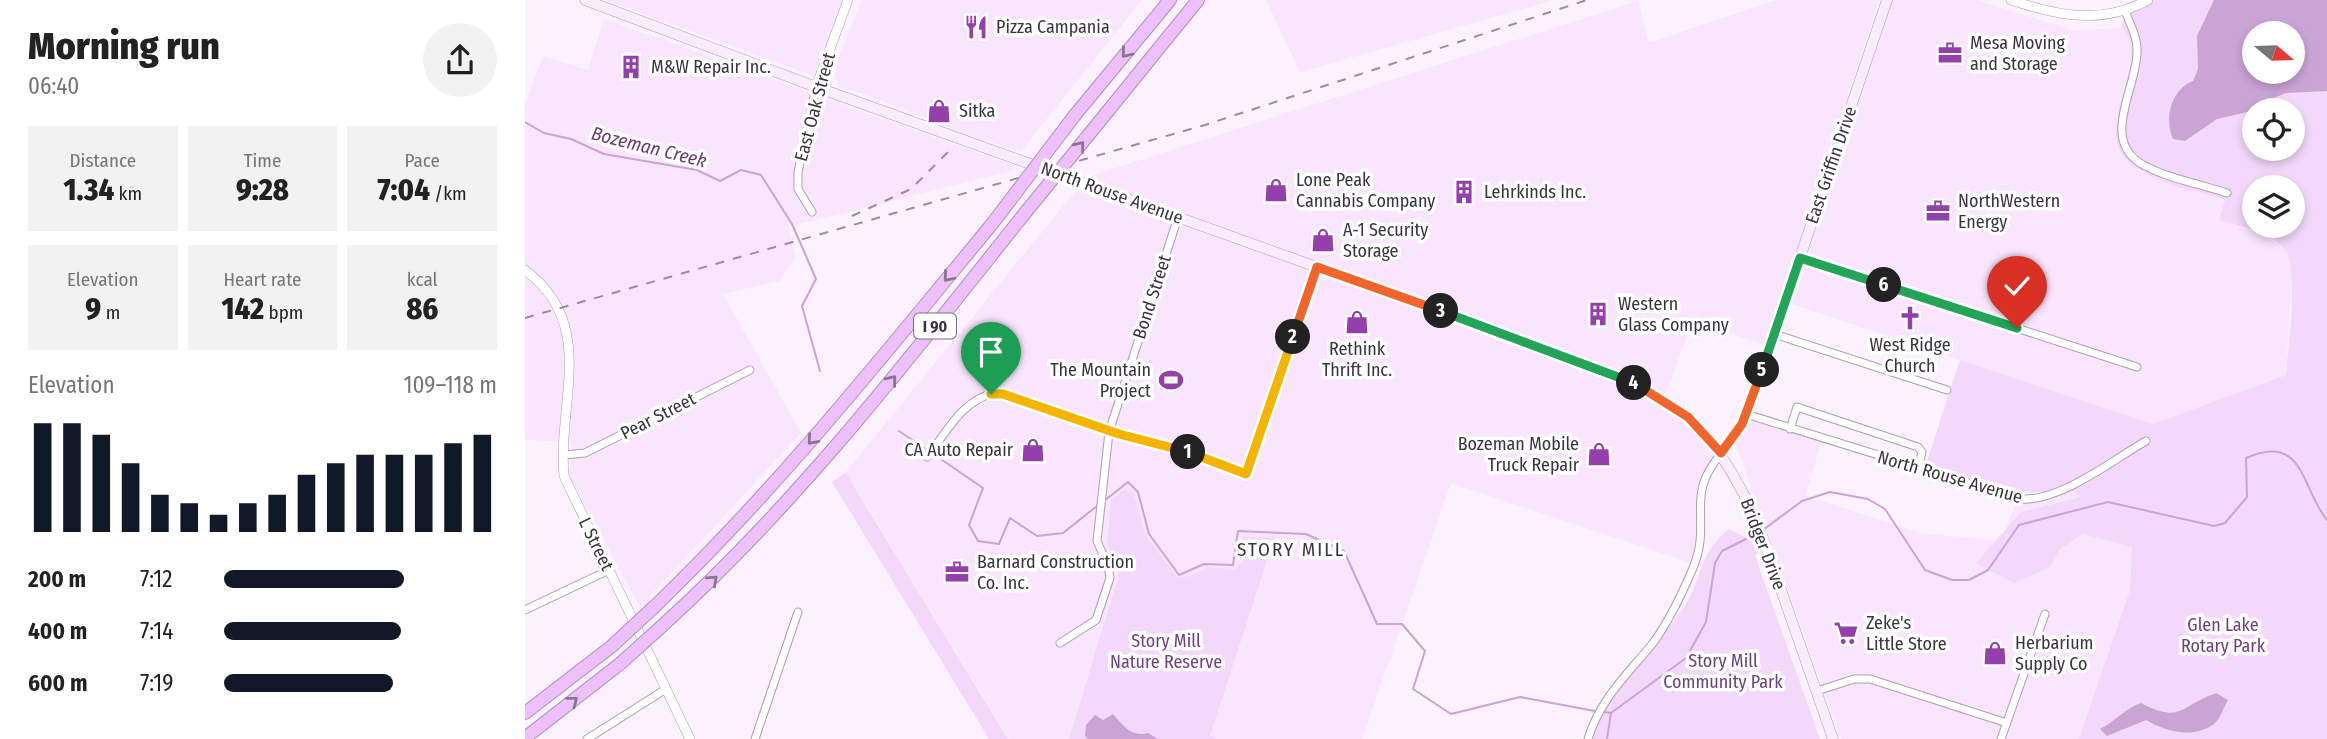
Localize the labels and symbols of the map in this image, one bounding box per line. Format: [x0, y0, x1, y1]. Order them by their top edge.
restaurant icon: Pizza Campania [962, 13, 990, 41]
place label: Pizza Campania [996, 16, 1110, 38]
north arrow [2242, 21, 2305, 84]
place label: Mesa Moving and Storage [1970, 32, 2066, 75]
office icon: Mesa Moving and Storage [1936, 39, 1964, 67]
one-way arrow [1122, 45, 1135, 57]
street label: East Oak Street [790, 50, 840, 164]
building icon: M&W Repair Inc. [617, 53, 645, 81]
place label: M&W Repair Inc. [651, 56, 771, 78]
shop icon: Sitka [925, 97, 953, 125]
place label: Sitka [959, 100, 995, 122]
street label: East Griffin Drive [1801, 103, 1861, 227]
water label: Bozeman Creek [589, 122, 709, 172]
one-way arrow [1071, 142, 1084, 154]
street label: North Rouse Avenue [1038, 157, 1186, 229]
place label: Lone Peak Cannabis Company [1296, 169, 1435, 212]
shop icon: Lone Peak Cannabis Company [1262, 176, 1290, 204]
building icon: Lehrkinds Inc. [1450, 178, 1478, 206]
place label: Lehrkinds Inc. [1484, 181, 1586, 203]
place label: NorthWestern Energy [1958, 190, 2060, 233]
office icon: NorthWestern Energy [1924, 197, 1952, 225]
place label: A-1 Security Storage [1343, 219, 1428, 262]
shop icon: A-1 Security Storage [1309, 226, 1337, 254]
street label: Bond Street [1128, 252, 1176, 342]
pin [1987, 256, 2047, 328]
pin: 6 [1867, 268, 1901, 302]
one-way arrow [944, 270, 957, 282]
place label: Western Glass Company [1618, 293, 1729, 336]
pin: 3 [1423, 294, 1459, 328]
building icon: Western Glass Company [1584, 300, 1612, 328]
church icon: West Ridge Church [1896, 304, 1924, 332]
shop icon: Rethink Thrift Inc. [1343, 308, 1371, 336]
road number: I 90 [914, 314, 956, 338]
pin: 2 [1275, 320, 1311, 354]
pin [961, 322, 1021, 394]
place label: West Ridge Church [1869, 334, 1951, 377]
place label: Rethink Thrift Inc. [1322, 338, 1392, 381]
pin: 5 [1745, 352, 1779, 388]
place label: The Mountain Project [1050, 359, 1151, 402]
sports icon: The Mountain Project [1157, 366, 1185, 394]
pin: 4 [1617, 366, 1651, 400]
one-way arrow [884, 375, 896, 388]
street label: Pear Street [617, 388, 699, 444]
one-way arrow [808, 432, 821, 445]
place label: Bozeman Mobile Truck Repair [1458, 433, 1580, 476]
pin: 1 [1171, 434, 1205, 470]
shop icon: CA Auto Repair [1019, 436, 1047, 464]
place label: CA Auto Repair [904, 439, 1014, 461]
shop icon: Bozeman Mobile Truck Repair [1585, 440, 1613, 468]
street label: North Rouse Avenue [1875, 446, 2025, 508]
street label: Bridger Drive [1736, 495, 1791, 593]
street label: L Street [574, 514, 618, 574]
district label: STORY MILL [1237, 538, 1345, 561]
place label: Barnard Construction Co. Inc. [977, 551, 1134, 594]
office icon: Barnard Construction Co. Inc. [943, 558, 971, 586]
one-way arrow [704, 576, 717, 588]
place label: Zeke's Little Store [1866, 612, 1947, 655]
park label: Glen Lake Rotary Park [2181, 614, 2266, 657]
supermarket icon: Zeke's Little Store [1832, 619, 1860, 647]
park label: Story Mill Nature Reserve [1110, 630, 1222, 673]
place label: Herbarium Supply Co [2015, 632, 2093, 675]
shop icon: Herbarium Supply Co [1981, 639, 2009, 667]
park label: Story Mill Community Park [1663, 650, 1783, 693]
one-way arrow [565, 696, 578, 709]

